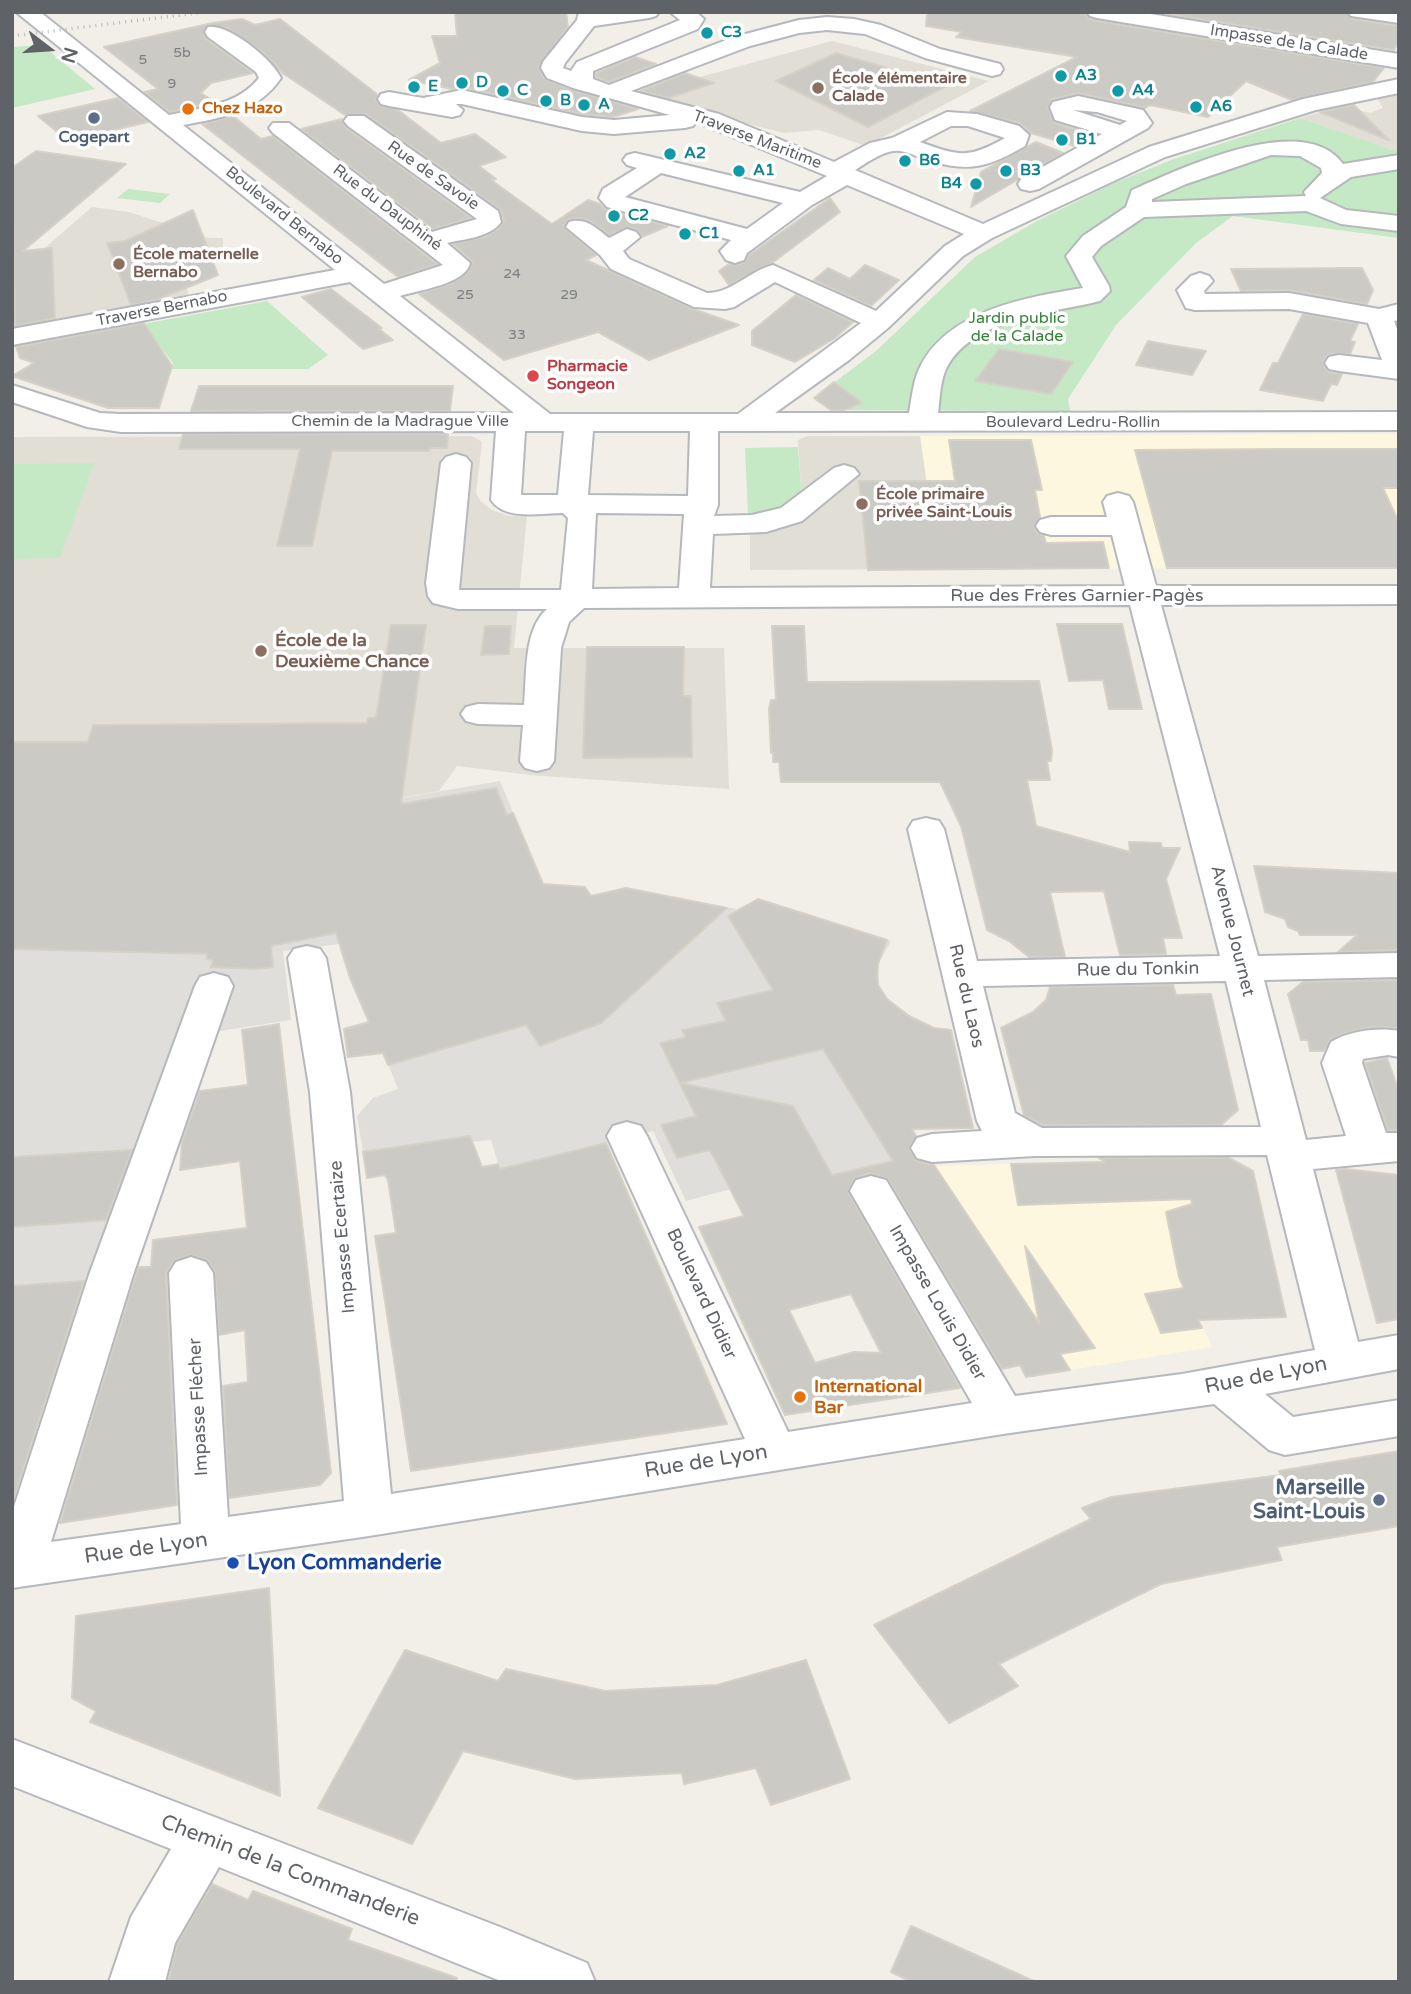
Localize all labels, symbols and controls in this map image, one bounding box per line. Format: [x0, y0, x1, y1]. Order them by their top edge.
north arrow [14, 14, 84, 84]
street label: Impasse de la Calade [1209, 21, 1369, 65]
place label: C3 [721, 23, 742, 43]
marker: C3 [699, 25, 715, 41]
text: N [56, 45, 82, 66]
house number: 5b [173, 45, 191, 61]
house number: 5 [139, 52, 147, 68]
place label: A3 [1075, 66, 1097, 86]
marker: A3 [1053, 68, 1069, 84]
place label: École élémentaire Calade [832, 69, 967, 107]
place label: D [476, 73, 488, 93]
marker: D [454, 75, 470, 91]
house number: 9 [168, 76, 176, 92]
place label: E [428, 77, 438, 97]
marker: E [406, 79, 422, 95]
marker: École élémentaire Calade [810, 80, 826, 96]
place label: C [517, 81, 528, 101]
place label: A4 [1132, 81, 1154, 101]
marker: C [495, 83, 511, 99]
marker: A4 [1110, 83, 1126, 99]
place label: B [560, 91, 571, 111]
marker: B [538, 93, 554, 109]
place label: A [598, 95, 610, 115]
marker: A [576, 97, 592, 113]
place label: A6 [1210, 97, 1232, 117]
place label: Chez Hazo [202, 99, 283, 119]
marker: A6 [1188, 99, 1204, 115]
marker: Chez Hazo [180, 101, 196, 117]
street label: Traverse Maritime [690, 107, 824, 173]
marker: Cogepart [86, 110, 102, 126]
place label: Cogepart [58, 128, 130, 148]
place label: B1 [1076, 130, 1097, 150]
marker: B1 [1054, 132, 1070, 148]
street label: Rue de Savoie [383, 137, 483, 215]
place label: A2 [684, 144, 706, 164]
marker: A2 [662, 146, 678, 162]
place label: B6 [919, 151, 940, 171]
marker: B6 [897, 153, 913, 169]
street label: Rue du Dauphiné [329, 161, 445, 255]
place label: A1 [753, 161, 775, 181]
place label: B3 [1020, 161, 1041, 181]
street label: Boulevard Bernabo [221, 163, 347, 269]
marker: A1 [731, 163, 747, 179]
marker: B3 [998, 163, 1014, 179]
place label: B4 [941, 174, 962, 194]
marker: B4 [968, 176, 984, 192]
place label: C2 [628, 206, 649, 226]
marker: C2 [606, 208, 622, 224]
place label: C1 [699, 224, 720, 244]
marker: C1 [677, 226, 693, 242]
place label: École maternelle Bernabo [133, 245, 259, 283]
marker: École maternelle Bernabo [111, 256, 127, 272]
house number: 24 [503, 266, 521, 282]
street label: Traverse Bernabo [95, 287, 229, 331]
house number: 25 [456, 287, 474, 303]
house number: 29 [560, 287, 578, 303]
park label: Jardin public de la Calade [969, 309, 1065, 347]
house number: 33 [508, 327, 526, 343]
place label: Pharmacie Songeon [547, 357, 628, 395]
marker: Pharmacie Songeon [525, 368, 541, 384]
street label: Chemin de la Madrague Ville [291, 412, 509, 432]
street label: Boulevard Ledru-Rollin [986, 413, 1160, 433]
place label: École primaire privée Saint-Louis [876, 485, 1012, 523]
marker: École primaire privée Saint-Louis [854, 496, 870, 512]
street label: Rue des Frères Garnier-Pagès [950, 585, 1204, 607]
place label: École de la Deuxième Chance [275, 630, 429, 672]
marker: École de la Deuxième Chance [253, 643, 269, 659]
street label: Avenue Journet [1205, 863, 1259, 999]
street label: Rue du Laos [944, 942, 988, 1050]
street label: Rue du Tonkin [1077, 958, 1199, 982]
street label: Impasse Ecertaize [326, 1160, 360, 1314]
street label: Impasse Louis Didier [884, 1221, 990, 1385]
street label: Boulevard Didier [661, 1225, 741, 1363]
street label: Impasse Flécher [185, 1337, 213, 1477]
street label: Rue de Lyon [1203, 1352, 1329, 1400]
place label: International Bar [814, 1376, 922, 1418]
marker: International Bar [792, 1389, 808, 1405]
street label: Rue de Lyon [643, 1440, 769, 1484]
place label: Marseille Saint-Louis [1253, 1475, 1365, 1525]
marker: Marseille Saint-Louis [1371, 1492, 1387, 1508]
street label: Rue de Lyon [83, 1528, 209, 1570]
place label: Lyon Commanderie [247, 1550, 442, 1576]
marker: Lyon Commanderie [225, 1555, 241, 1571]
street label: Chemin de la Commanderie [157, 1810, 423, 1932]

